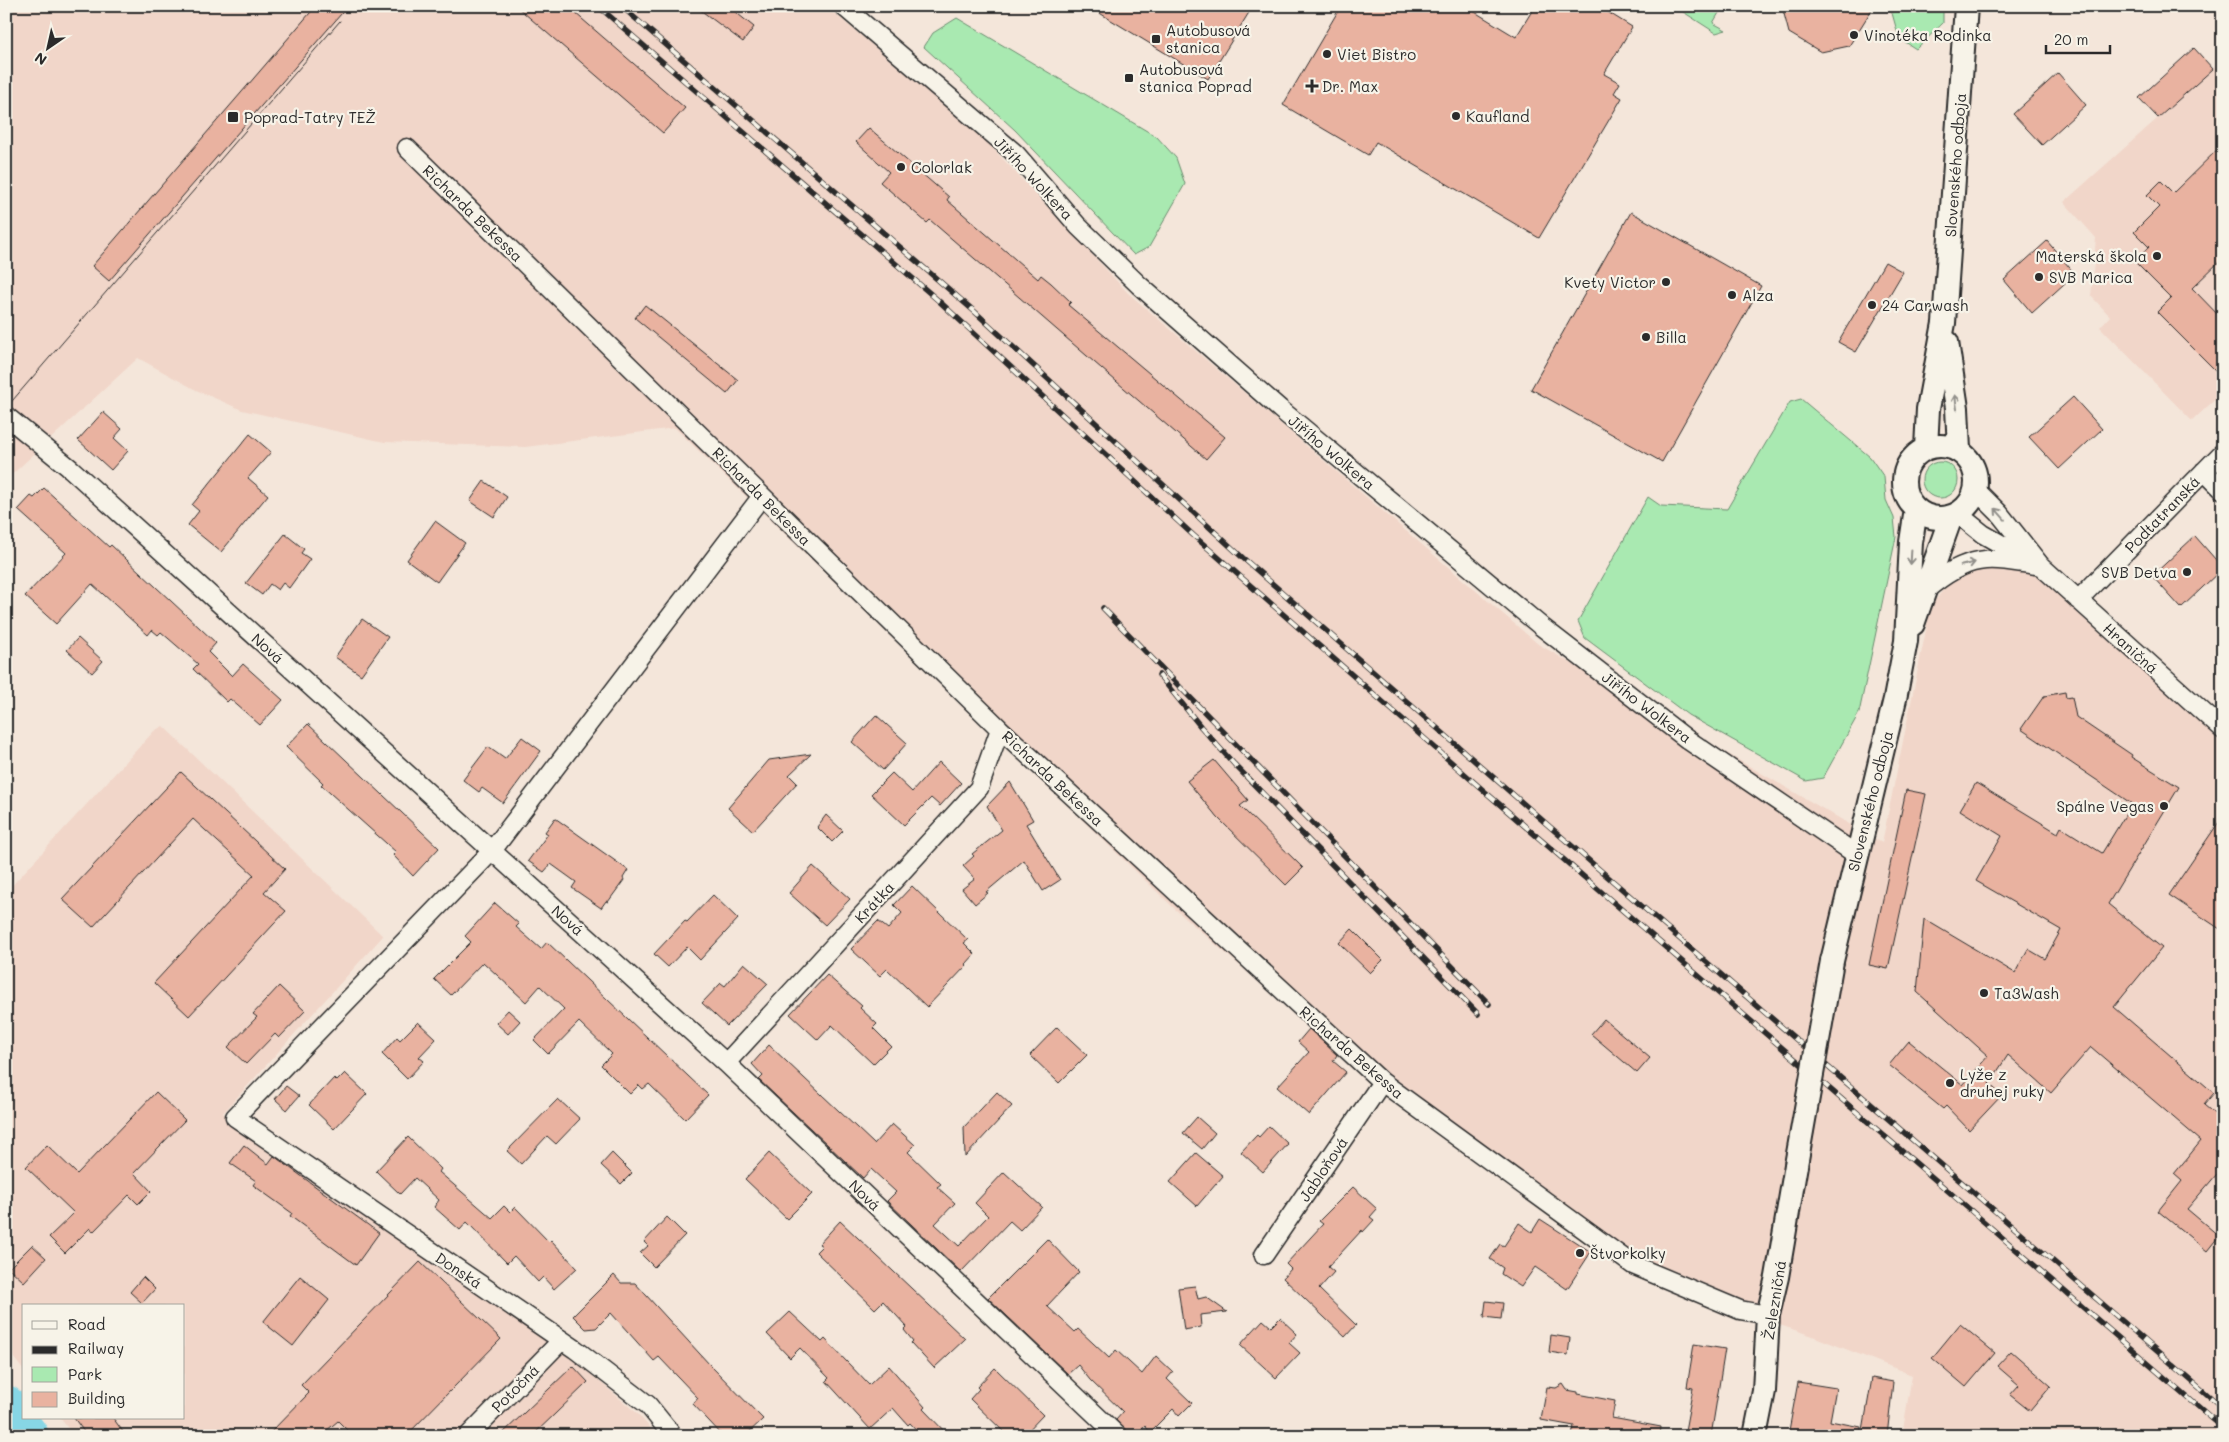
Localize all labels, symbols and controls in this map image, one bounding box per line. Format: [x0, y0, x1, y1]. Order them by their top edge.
place label: Autobusová stanica [1166, 20, 1251, 57]
north arrow [22, 22, 72, 72]
scale bar [2046, 22, 2110, 54]
place label: Vinotéka Rodinka [1864, 25, 1992, 45]
marker: Vinotéka Rodinka [1848, 29, 1860, 41]
text: 20 m [2054, 29, 2088, 49]
marker: Autobusová stanica [1150, 33, 1162, 45]
place label: Viet Bistro [1337, 44, 1416, 64]
text: N [31, 48, 50, 70]
marker: Viet Bistro [1321, 48, 1333, 60]
place label: Autobusová stanica Poprad [1139, 59, 1252, 96]
marker: Autobusová stanica Poprad [1123, 72, 1135, 84]
place label: Dr. Max [1322, 76, 1378, 96]
marker: Dr. Max [1306, 80, 1318, 92]
street label: Slovenského odboja [1940, 92, 1970, 238]
place label: Kaufland [1466, 106, 1529, 126]
place label: Poprad-Tatry TEŽ [244, 107, 376, 127]
marker: Poprad-Tatry TEŽ [226, 110, 240, 124]
marker: Kaufland [1450, 110, 1462, 122]
street label: Jiřího Wolkera [990, 132, 1078, 224]
place label: Colorlak [911, 157, 972, 177]
street label: Richarda Bekessa [419, 160, 527, 266]
marker: Colorlak [895, 161, 907, 173]
place label: Materská škola [2036, 246, 2147, 266]
marker: Materská škola [2151, 250, 2163, 262]
place label: SVB Marica [2049, 267, 2133, 287]
marker: SVB Marica [2033, 271, 2045, 283]
place label: Kvety Victor [1564, 272, 1656, 292]
marker: Kvety Victor [1660, 276, 1672, 288]
place label: Alza [1742, 285, 1774, 305]
marker: Alza [1726, 289, 1738, 301]
place label: 24 Carwash [1882, 295, 1968, 315]
marker: 24 Carwash [1866, 299, 1878, 311]
place label: Billa [1656, 327, 1687, 347]
marker: Billa [1640, 331, 1652, 343]
one-way arrow [1950, 394, 1960, 410]
street label: Jiřího Wolkera [1285, 410, 1379, 494]
street label: Richarda Bekessa [708, 442, 816, 550]
street label: Podtatranská [2120, 471, 2204, 557]
one-way arrow [1994, 508, 2005, 521]
one-way arrow [1906, 549, 1915, 565]
one-way arrow [1960, 559, 1976, 568]
place label: SVB Detva [2101, 562, 2177, 582]
marker: SVB Detva [2181, 566, 2193, 578]
street label: Hraničná [2099, 618, 2163, 678]
street label: Nová [248, 628, 288, 668]
street label: Jiřího Wolkera [1598, 667, 1696, 747]
street label: Richarda Bekessa [998, 726, 1108, 830]
street label: Slovenského odboja [1843, 728, 1897, 874]
place label: Spálne Vegas [2057, 796, 2154, 816]
marker: Spálne Vegas [2158, 800, 2170, 812]
street label: Krátka [850, 877, 898, 927]
street label: Nová [548, 900, 588, 940]
place label: Ta3Wash [1994, 983, 2059, 1003]
marker: Ta3Wash [1978, 987, 1990, 999]
street label: Richarda Bekessa [1296, 1001, 1408, 1103]
place label: Lyže z druhej ruky [1960, 1064, 2045, 1101]
marker: Lyže z druhej ruky [1944, 1077, 1956, 1089]
street label: Jabloňová [1294, 1133, 1352, 1205]
street label: Nová [845, 1175, 885, 1215]
place label: Štvorkolky [1590, 1243, 1666, 1263]
street label: Donská [432, 1247, 486, 1293]
marker: Štvorkolky [1574, 1247, 1586, 1259]
street label: Železničná [1758, 1259, 1790, 1341]
legend [22, 1304, 185, 1420]
text: Road [68, 1314, 105, 1334]
text: Railway [68, 1338, 124, 1358]
street label: Potočná [487, 1360, 543, 1416]
text: Park [68, 1364, 102, 1384]
text: Building [68, 1388, 125, 1408]

